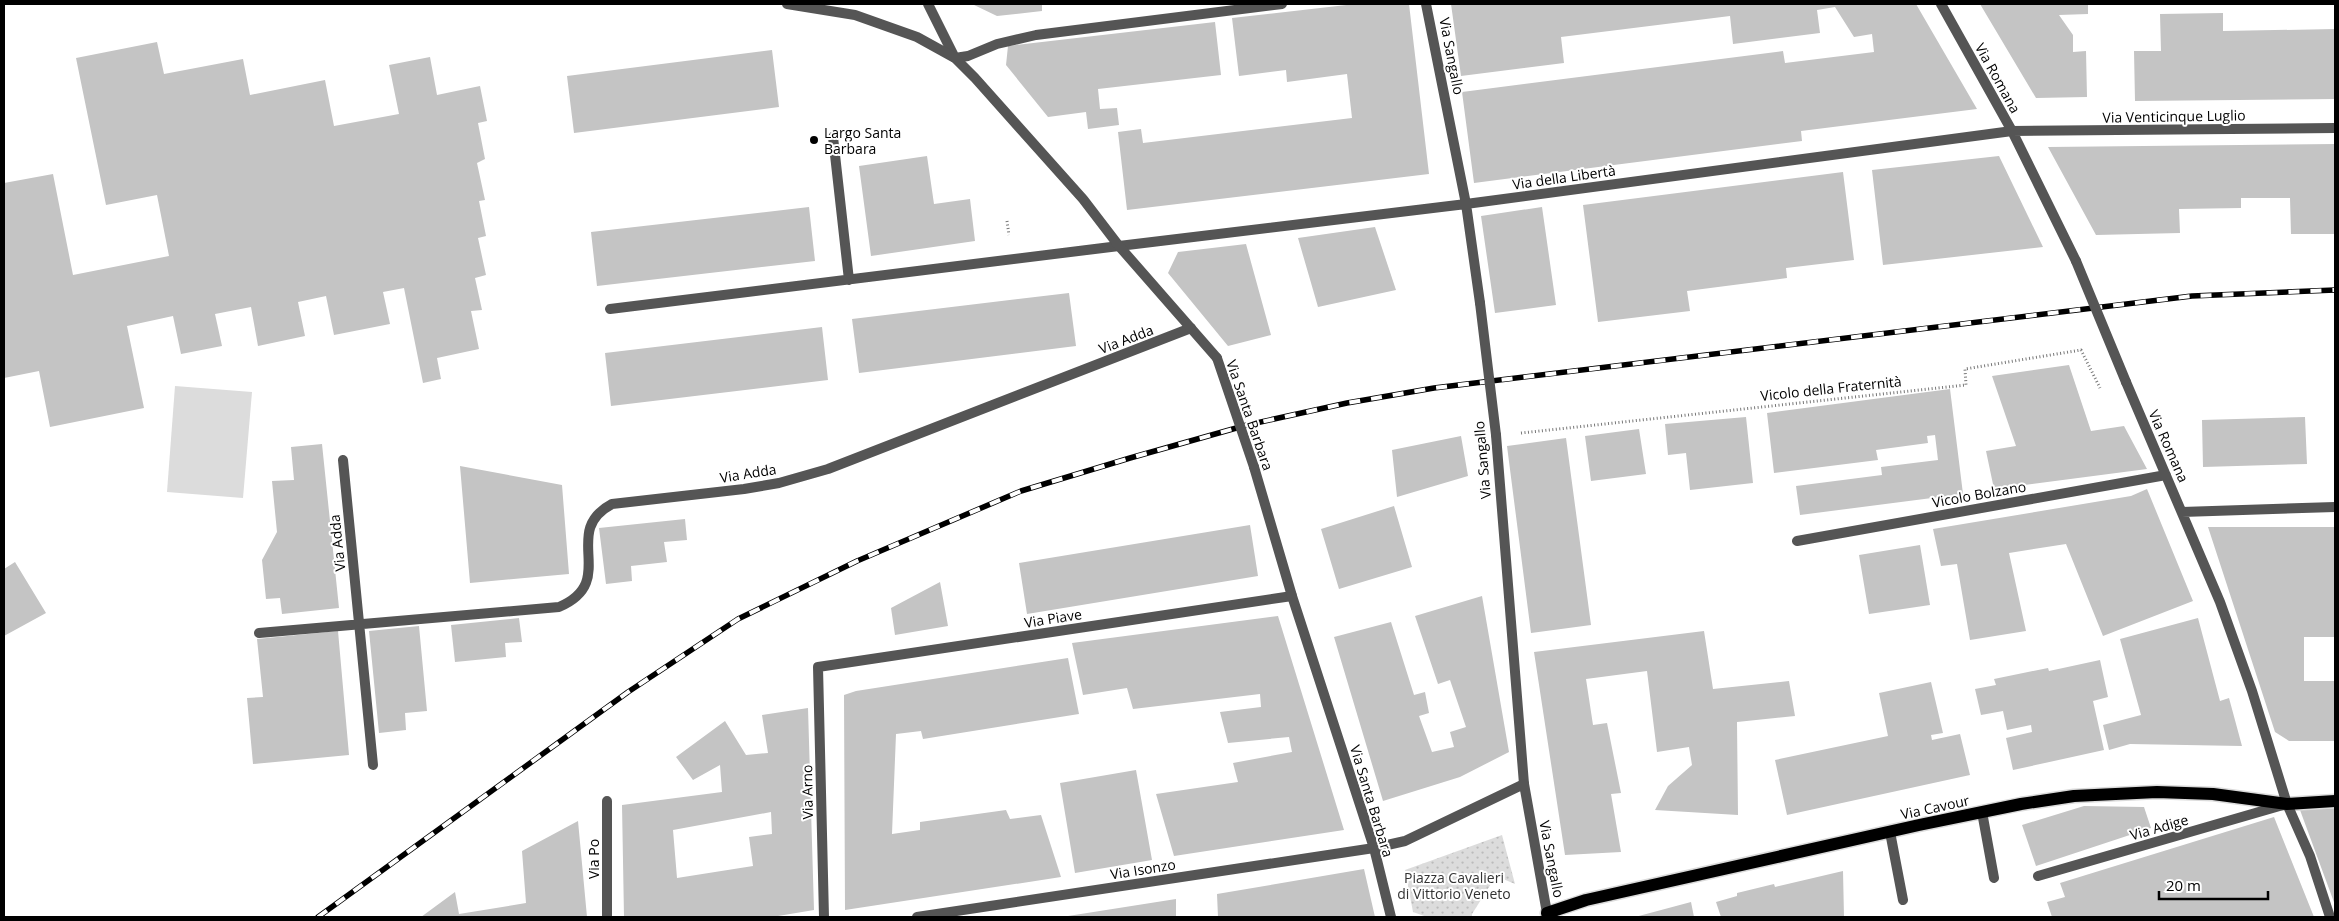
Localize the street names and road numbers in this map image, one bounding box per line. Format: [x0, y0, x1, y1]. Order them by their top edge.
street label: Via Sangallo [1435, 16, 1469, 96]
street label: Via Romana [1971, 40, 2025, 116]
street label: Via Venticinque Luglio [2102, 105, 2246, 127]
street label: Via della Libertà [1511, 160, 1617, 194]
street label: Via Adda [1096, 320, 1156, 358]
street label: Via Santa Barbara [1222, 357, 1278, 473]
street label: Vicolo della Fraternità [1760, 371, 1902, 405]
street label: Via Romana [2145, 407, 2193, 485]
street label: Via Sangallo [1469, 420, 1495, 500]
street label: Via Adda [718, 459, 778, 487]
street label: Vicolo Bolzano [1931, 476, 2027, 512]
street label: Via Adda [325, 514, 349, 572]
street label: Via Piave [1023, 604, 1083, 632]
street label: Via Santa Barbara [1346, 743, 1398, 859]
street label: Via Arno [797, 764, 817, 820]
street label: Via Cavour [1899, 790, 1971, 824]
street label: Via Adige [2128, 810, 2190, 844]
street label: Via Sangallo [1535, 819, 1569, 899]
street label: Via Po [584, 839, 603, 879]
street label: Via Isonzo [1109, 854, 1177, 884]

